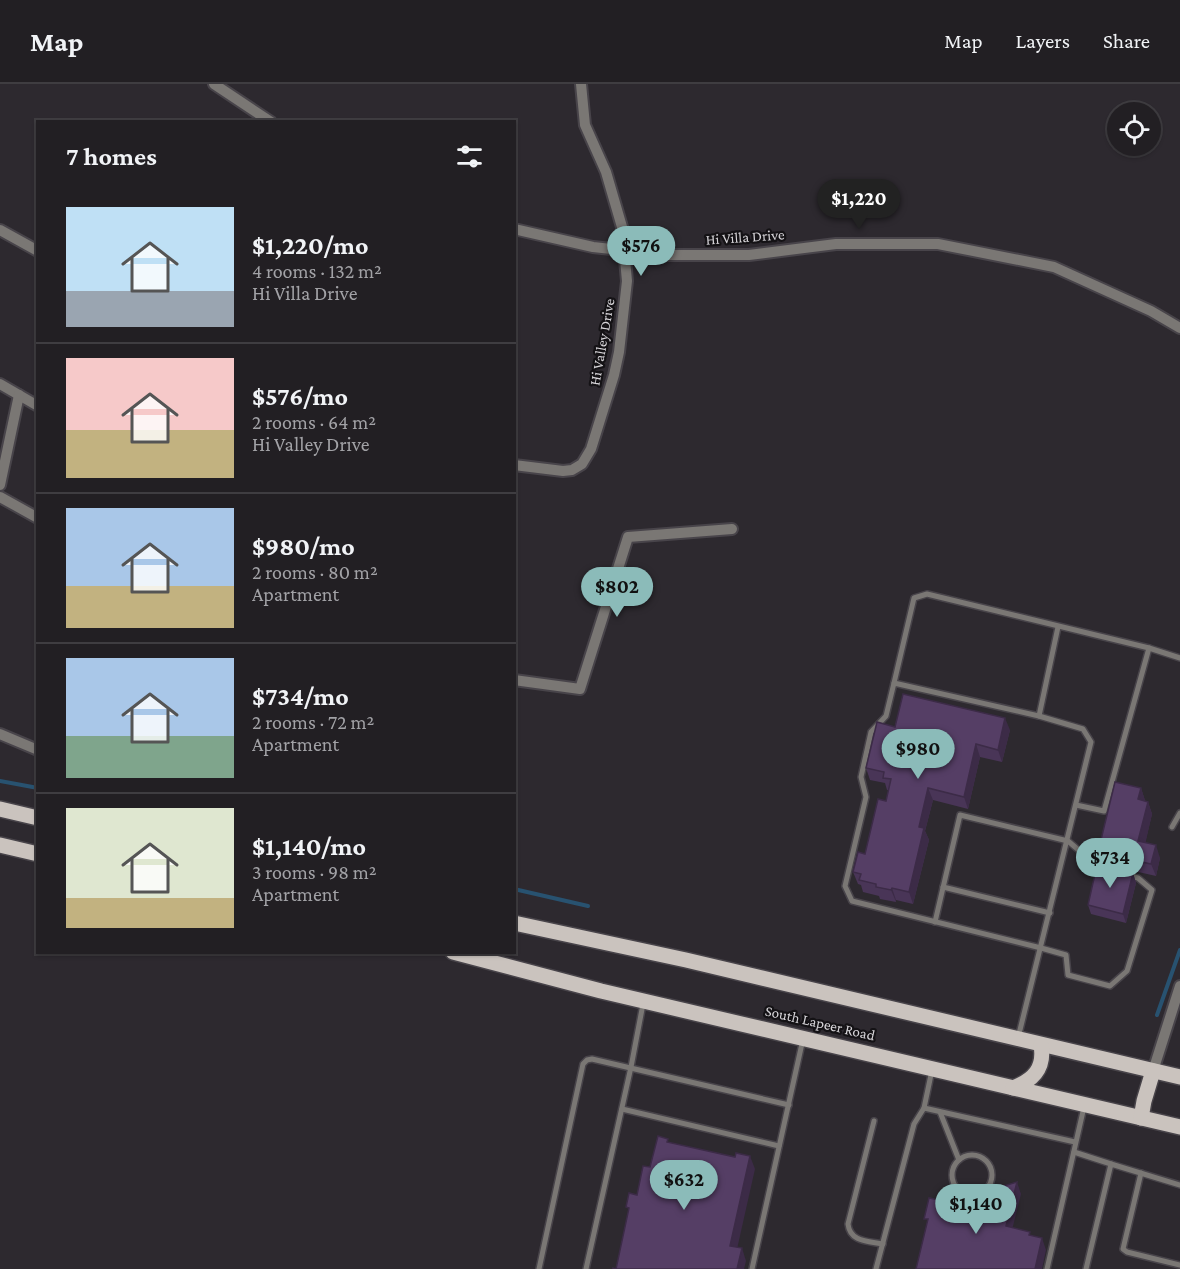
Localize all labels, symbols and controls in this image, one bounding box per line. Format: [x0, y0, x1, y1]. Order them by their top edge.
text: Map [30, 26, 83, 57]
text: Map [944, 29, 983, 53]
text: Layers [1016, 29, 1070, 53]
text: Share [1103, 29, 1150, 53]
map controls [1107, 102, 1161, 156]
button: locate [1107, 102, 1161, 156]
icon: filters [453, 140, 486, 173]
text: 7 homes [66, 142, 157, 171]
pin: $1,220 [810, 179, 908, 230]
text: $1,220 [831, 187, 887, 209]
pin: $576 [605, 226, 677, 277]
street label: Hi Villa Drive [705, 226, 785, 248]
icon: home [114, 231, 186, 303]
text: $1,220/mo [252, 231, 368, 260]
text: $576 [621, 234, 661, 256]
text: 4 rooms · 132 m² [252, 260, 382, 282]
text: Hi Villa Drive [252, 282, 357, 304]
street label: Hi Valley Drive [586, 297, 619, 387]
icon: home [114, 382, 186, 454]
text: $576/mo [252, 382, 348, 411]
text: 2 rooms · 64 m² [252, 411, 376, 433]
text: Hi Valley Drive [252, 433, 370, 455]
icon: home [114, 532, 186, 604]
text: $980/mo [252, 532, 355, 561]
text: 2 rooms · 80 m² [252, 561, 378, 583]
pin: $802 [581, 567, 653, 618]
text: $802 [595, 575, 639, 597]
text: Apartment [252, 583, 339, 605]
icon: home [114, 682, 186, 754]
text: $734/mo [252, 682, 349, 711]
text: 2 rooms · 72 m² [252, 711, 374, 733]
pin: $980 [882, 729, 954, 780]
text: Apartment [252, 733, 339, 755]
text: $980 [896, 737, 940, 759]
icon: home [114, 832, 186, 904]
text: $1,140/mo [252, 832, 366, 861]
pin: $734 [1074, 838, 1146, 889]
text: $734 [1090, 846, 1130, 868]
text: 3 rooms · 98 m² [252, 861, 377, 883]
text: Apartment [252, 883, 339, 905]
street label: South Lapeer Road [763, 1003, 877, 1044]
pin: $632 [648, 1160, 720, 1211]
text: $632 [664, 1168, 704, 1190]
pin: $1,140 [927, 1184, 1025, 1235]
text: $1,140 [949, 1192, 1003, 1214]

